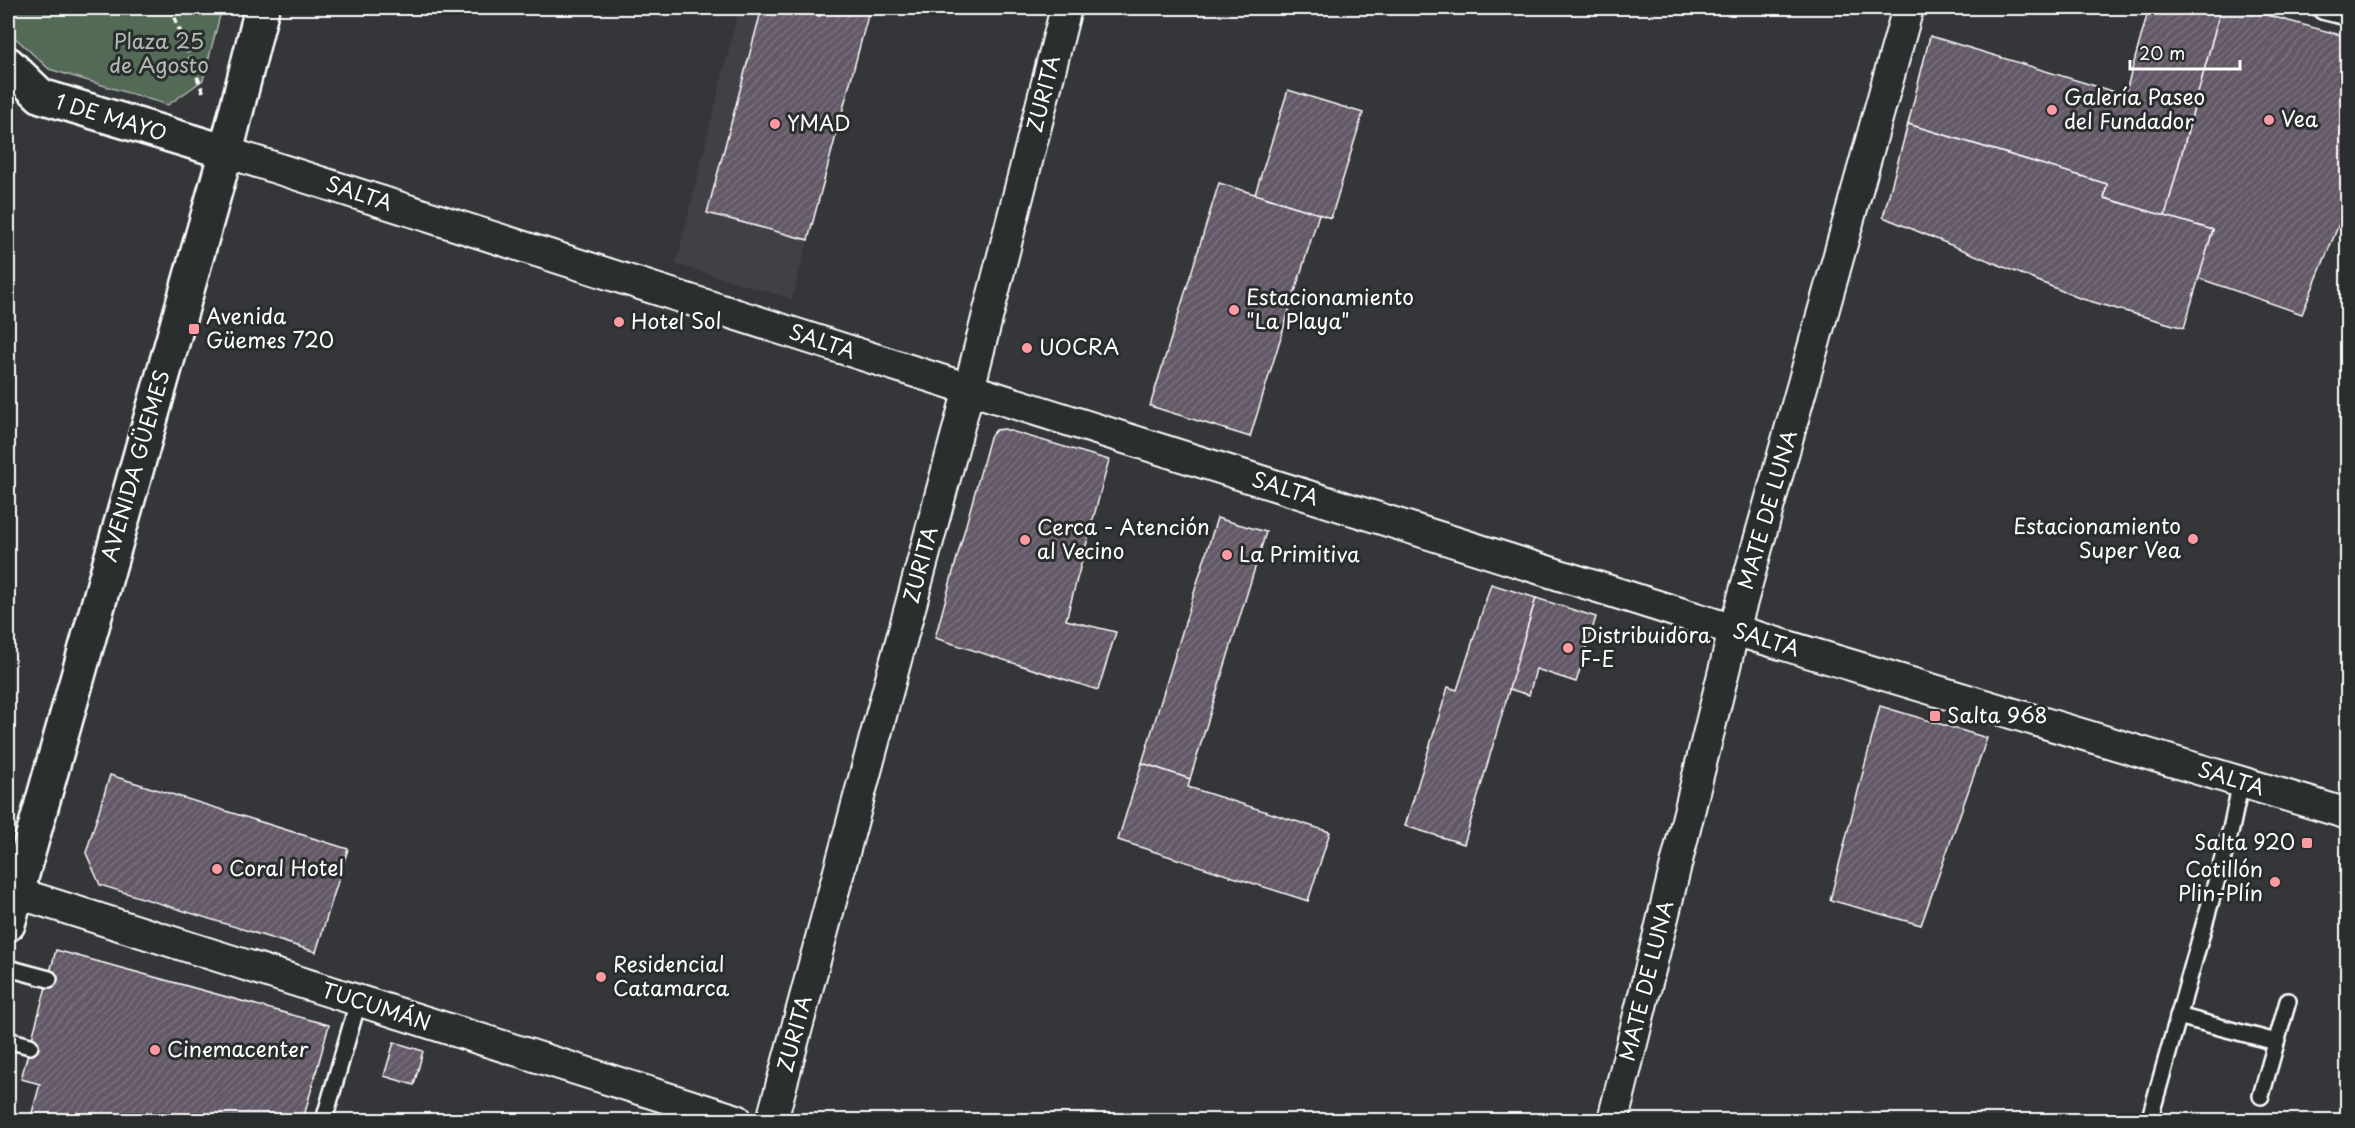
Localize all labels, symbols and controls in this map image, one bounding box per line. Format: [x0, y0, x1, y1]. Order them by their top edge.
park label: Plaza 25 de Agosto [109, 24, 209, 80]
scale bar [2130, 33, 2240, 71]
text: 20 m [2139, 39, 2185, 66]
street label: ZURITA [1017, 52, 1067, 135]
place label: Galería Paseo del Fundador [2064, 80, 2205, 136]
street label: 1 DE MAYO [52, 84, 171, 148]
place label: Vea [2281, 102, 2319, 134]
marker: Galería Paseo del Fundador [2045, 103, 2059, 117]
place label: YMAD [787, 106, 851, 138]
marker: Vea [2262, 113, 2276, 127]
marker: YMAD [768, 117, 782, 131]
street label: SALTA [322, 166, 397, 218]
place label: Estacionamiento "La Playa" [1246, 280, 1414, 336]
place label: Avenida Güemes 720 [206, 299, 334, 355]
marker: Estacionamiento "La Playa" [1227, 303, 1241, 317]
place label: Hotel Sol [631, 304, 721, 336]
street label: SALTA [785, 314, 860, 366]
marker: Hotel Sol [612, 315, 626, 329]
marker: Avenida Güemes 720 [187, 322, 201, 336]
place label: UOCRA [1039, 330, 1119, 362]
marker: UOCRA [1020, 341, 1034, 355]
street label: AVENIDA GÜEMES [91, 366, 177, 565]
street label: MATE DE LUNA [1728, 426, 1804, 593]
street label: SALTA [1248, 462, 1323, 512]
place label: Estacionamiento Super Vea [2013, 509, 2182, 565]
place label: Cerca - Atención al Vecino [1037, 510, 1210, 566]
street label: ZURITA [894, 523, 945, 606]
marker: Estacionamiento Super Vea [2186, 532, 2200, 546]
marker: Cerca - Atención al Vecino [1018, 533, 1032, 547]
place label: La Primitiva [1239, 537, 1360, 569]
marker: La Primitiva [1220, 548, 1234, 562]
street label: SALTA [1729, 613, 1804, 663]
place label: Distribuidora F-E [1580, 618, 1711, 674]
marker: Distribuidora F-E [1561, 641, 1575, 655]
place label: Salta 968 [1947, 698, 2048, 730]
marker: Salta 968 [1928, 709, 1942, 723]
street label: SALTA [2194, 752, 2269, 802]
place label: Salta 920 [2194, 825, 2295, 857]
marker: Salta 920 [2300, 836, 2314, 850]
place label: Coral Hotel [229, 851, 344, 883]
place label: Cotillón Plin-Plín [2178, 852, 2263, 908]
marker: Coral Hotel [210, 862, 224, 876]
marker: Cotillón Plin-Plín [2268, 875, 2282, 889]
street label: MATE DE LUNA [1610, 897, 1680, 1064]
place label: Residencial Catamarca [613, 947, 730, 1003]
marker: Residencial Catamarca [594, 970, 608, 984]
street label: TUCUMÁN [318, 972, 435, 1038]
street label: ZURITA [768, 992, 819, 1075]
place label: Cinemacenter [167, 1032, 308, 1064]
marker: Cinemacenter [148, 1043, 162, 1057]

